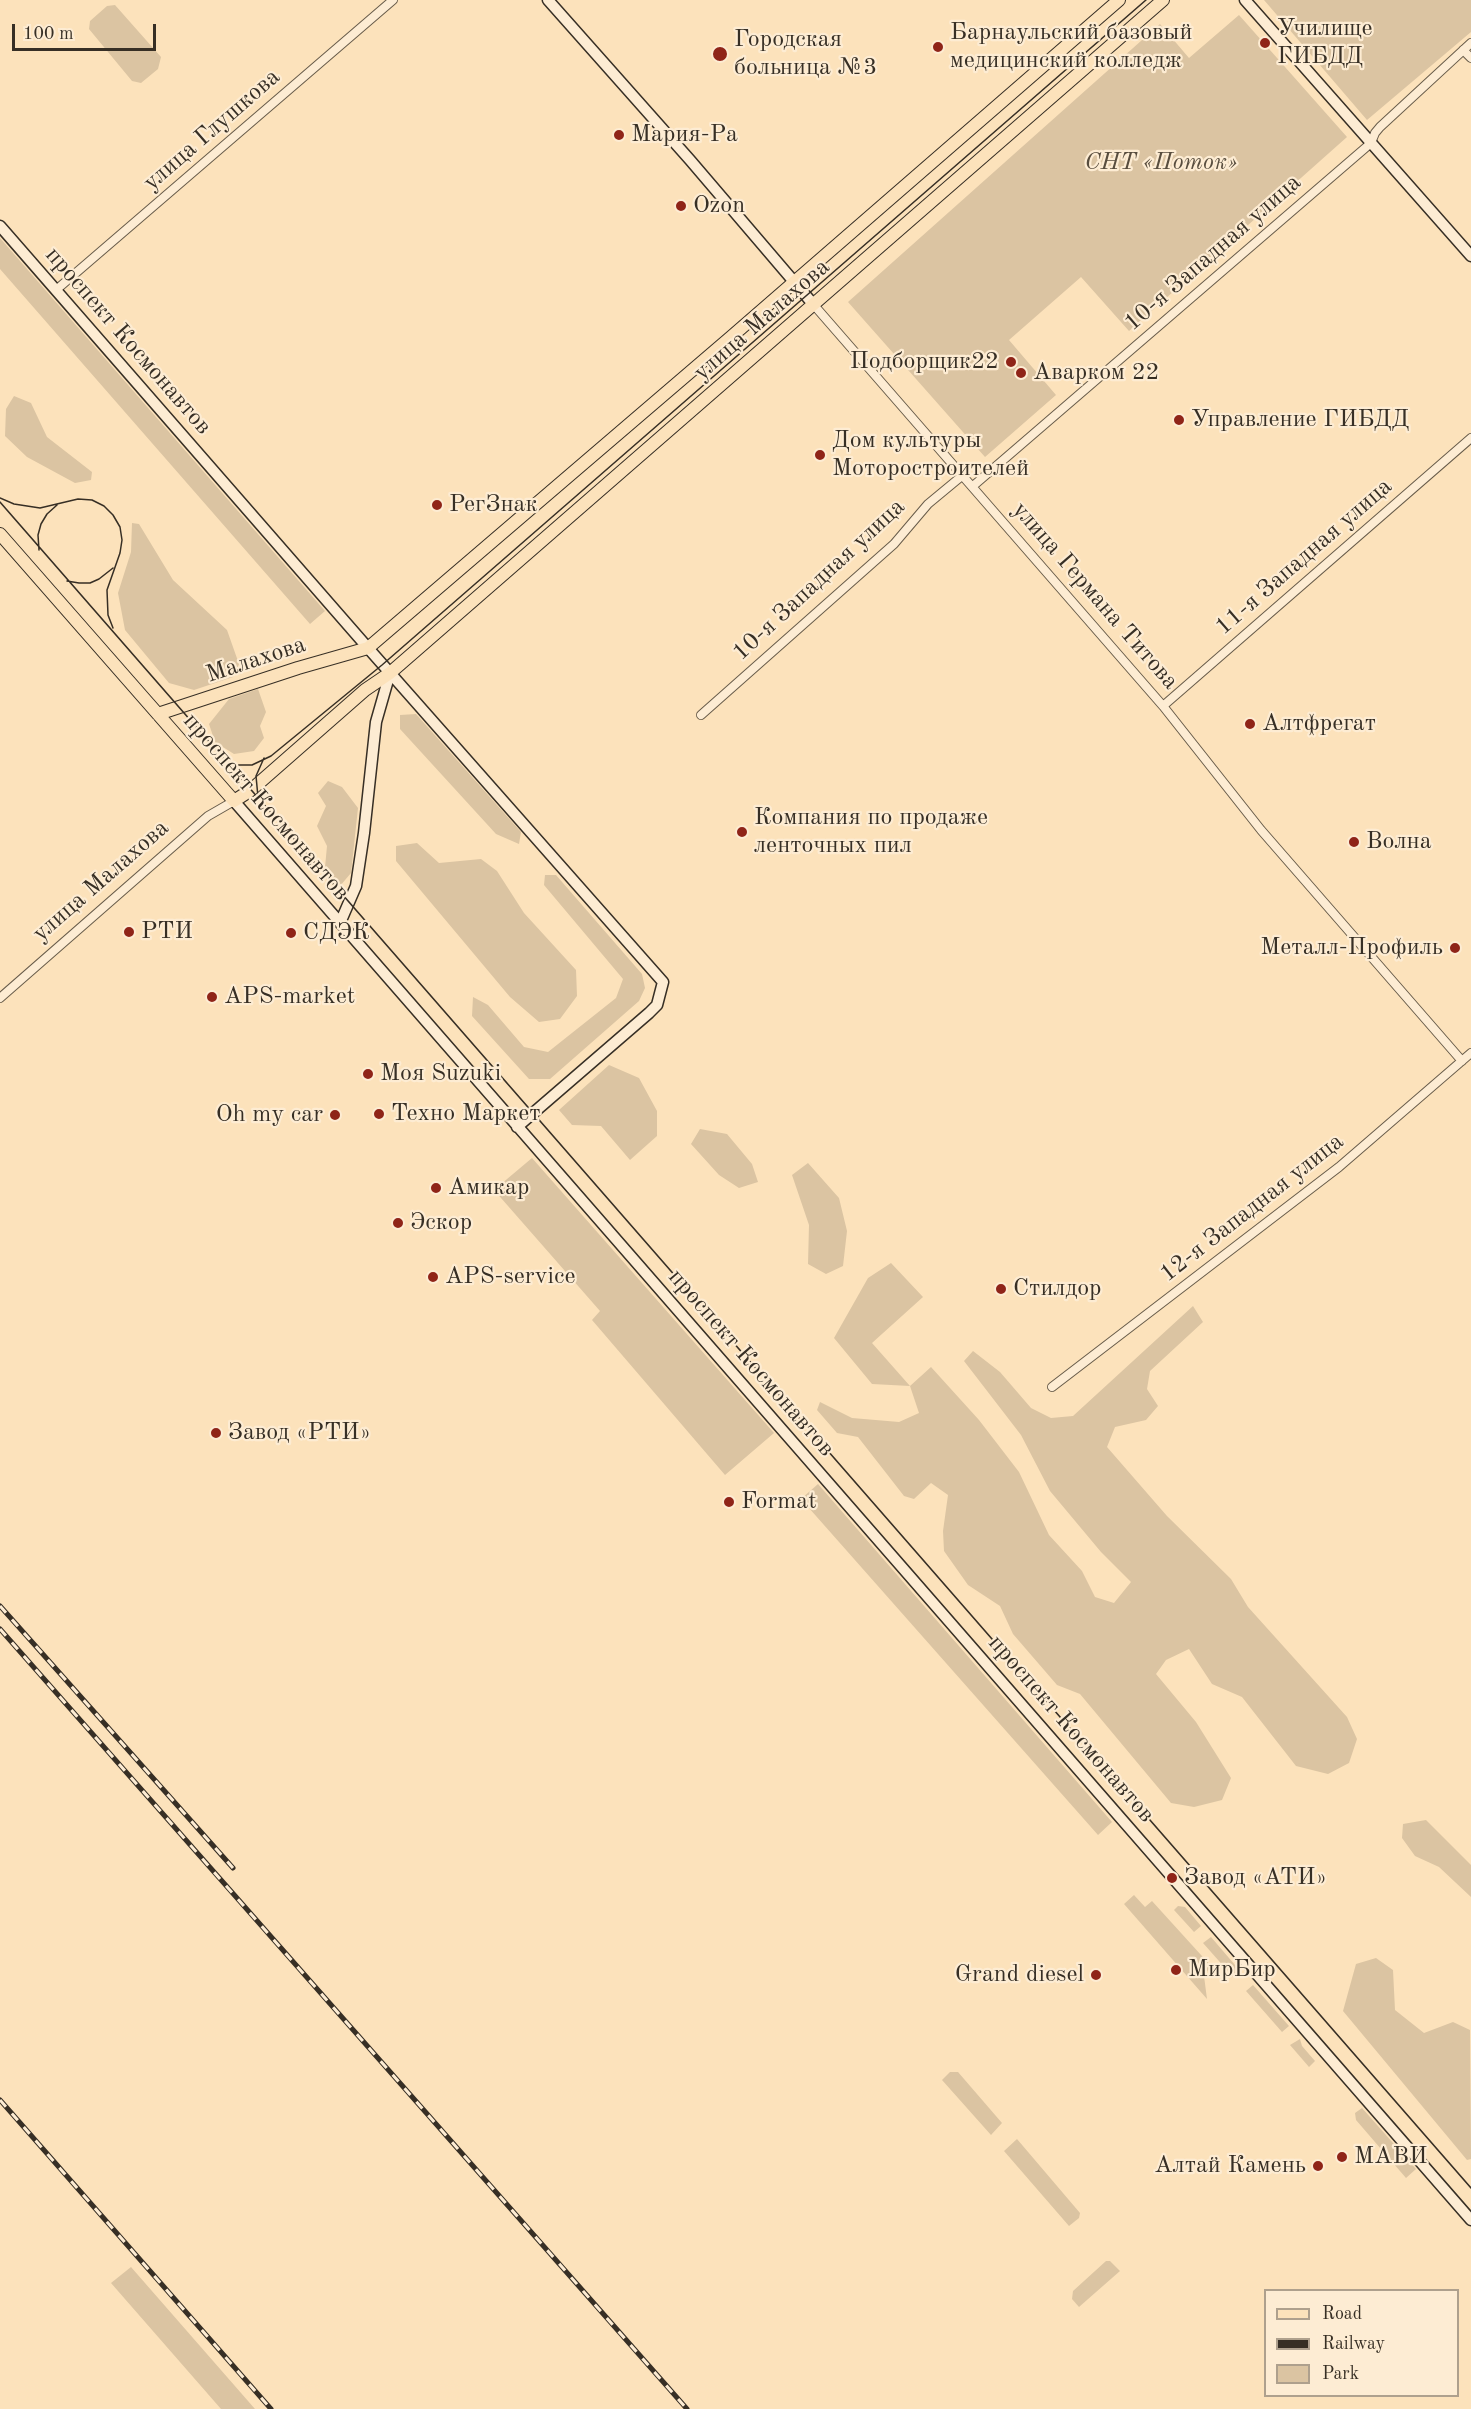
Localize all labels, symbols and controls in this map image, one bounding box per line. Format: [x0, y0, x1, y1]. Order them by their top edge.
scale bar [15, 12, 159, 50]
place label: Училище ГИБДД [1277, 15, 1373, 71]
place label: Барнаульский базовый медицинский колледж [950, 19, 1192, 75]
text: 100 m [23, 25, 74, 43]
place label: Городская больница №3 [734, 26, 877, 82]
marker: Училище ГИБДД [1258, 36, 1272, 50]
marker: Барнаульский базовый медицинский колледж [931, 40, 945, 54]
marker: Городская больница №3 [711, 45, 729, 63]
street label: улица Глушкова [138, 63, 286, 197]
place label: Мария-Ра [631, 121, 738, 149]
marker: Мария-Ра [612, 128, 626, 142]
park label: СНТ «Поток» [1084, 149, 1238, 177]
street label: 10-я Западная улица [1119, 168, 1307, 338]
place label: Ozon [693, 192, 745, 220]
marker: Ozon [674, 199, 688, 213]
street label: проспект Космонавтов [39, 241, 217, 441]
street label: улица Малахова [688, 253, 836, 387]
place label: Подборщик22 [850, 348, 999, 376]
marker: Подборщик22 [1004, 355, 1018, 369]
place label: Аварком 22 [1033, 359, 1159, 387]
marker: Аварком 22 [1014, 366, 1028, 380]
place label: Управление ГИБДД [1191, 406, 1409, 434]
marker: Управление ГИБДД [1172, 413, 1186, 427]
place label: Дом культуры Моторостроителей [832, 427, 1029, 483]
marker: Дом культуры Моторостроителей [813, 448, 827, 462]
street label: 11-я Западная улица [1210, 472, 1398, 642]
place label: РегЗнак [449, 491, 538, 519]
street label: 10-я Западная улица [727, 493, 911, 667]
street label: улица Германа Титова [1006, 496, 1184, 696]
marker: РегЗнак [430, 498, 444, 512]
street label: Малахова [203, 630, 309, 690]
street label: проспект Космонавтов [177, 707, 355, 907]
place label: Алтфрегат [1262, 710, 1376, 738]
marker: Алтфрегат [1243, 717, 1257, 731]
place label: Компания по продаже ленточных пил [754, 804, 988, 860]
street label: улица Малахова [27, 814, 175, 948]
marker: Компания по продаже ленточных пил [735, 825, 749, 839]
place label: Волна [1366, 828, 1432, 856]
marker: Волна [1347, 835, 1361, 849]
place label: РТИ [141, 918, 193, 946]
place label: СДЭК [303, 919, 370, 947]
marker: РТИ [122, 925, 136, 939]
marker: СДЭК [284, 926, 298, 940]
place label: Металл-Профиль [1260, 934, 1443, 962]
marker: Металл-Профиль [1448, 941, 1462, 955]
place label: АPS-market [224, 983, 355, 1011]
marker: АPS-market [205, 990, 219, 1004]
place label: Моя Suzuki [380, 1060, 501, 1088]
marker: Моя Suzuki [361, 1067, 375, 1081]
place label: Техно Маркет [391, 1100, 541, 1128]
place label: Oh my car [216, 1101, 323, 1129]
marker: Техно Маркет [372, 1107, 386, 1121]
marker: Oh my car [328, 1108, 342, 1122]
street label: 12-я Западная улица [1154, 1127, 1350, 1289]
place label: Амикар [448, 1174, 529, 1202]
marker: Амикар [429, 1181, 443, 1195]
place label: Эскор [410, 1209, 472, 1237]
marker: Эскор [391, 1216, 405, 1230]
place label: APS-service [445, 1263, 575, 1291]
street label: проспект Космонавтов [662, 1263, 840, 1463]
marker: APS-service [426, 1270, 440, 1284]
place label: Стилдор [1013, 1275, 1102, 1303]
marker: Стилдор [994, 1282, 1008, 1296]
place label: Завод «РТИ» [228, 1419, 371, 1447]
marker: Завод «РТИ» [209, 1426, 223, 1440]
place label: Format [741, 1488, 817, 1516]
marker: Format [722, 1495, 736, 1509]
street label: проспект Космонавтов [982, 1629, 1160, 1829]
place label: Завод «АТИ» [1184, 1864, 1327, 1892]
marker: Завод «АТИ» [1165, 1871, 1179, 1885]
place label: МирБир [1188, 1956, 1276, 1984]
place label: Grand diesel [955, 1961, 1084, 1989]
marker: МирБир [1169, 1963, 1183, 1977]
marker: Grand diesel [1089, 1968, 1103, 1982]
place label: МАВИ [1354, 2143, 1427, 2171]
marker: МАВИ [1335, 2150, 1349, 2164]
place label: Алтай Камень [1154, 2152, 1306, 2180]
marker: Алтай Камень [1311, 2159, 1325, 2173]
legend [1264, 2289, 1459, 2397]
text: Road [1322, 2305, 1362, 2323]
text: Railway [1322, 2335, 1385, 2353]
text: Park [1322, 2365, 1359, 2383]

